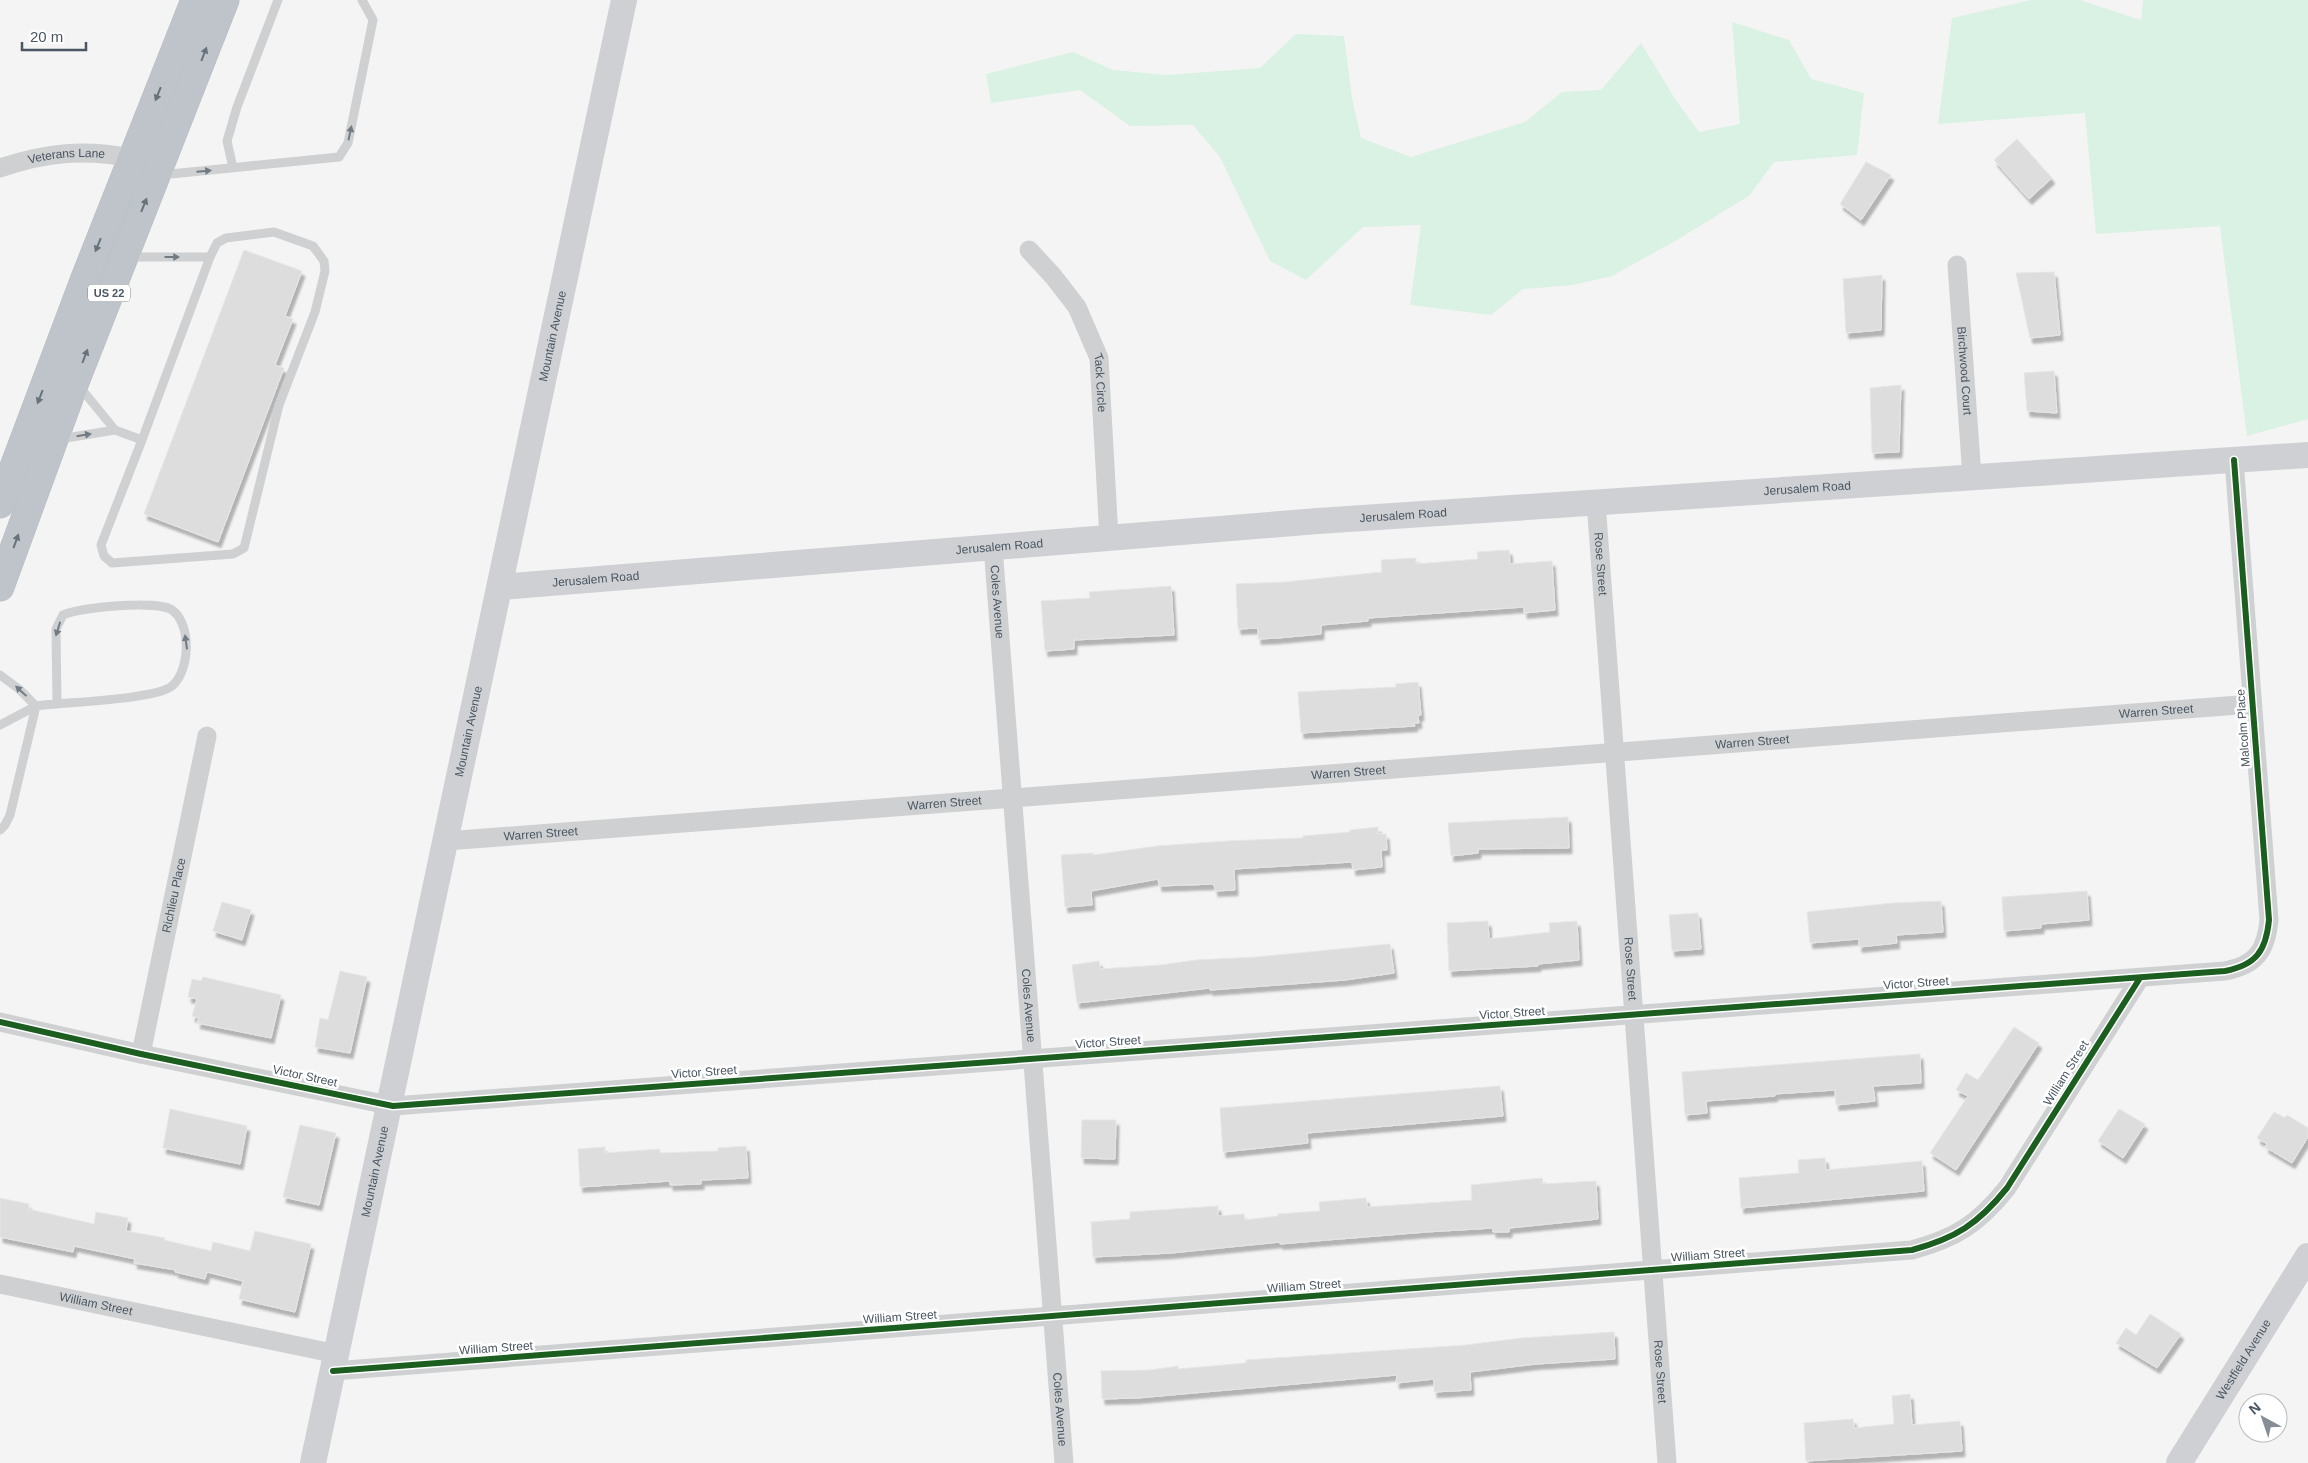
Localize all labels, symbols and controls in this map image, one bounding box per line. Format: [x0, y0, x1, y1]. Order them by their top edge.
scale bar [22, 20, 86, 52]
text: 20 m [30, 28, 63, 45]
one-way arrow [200, 47, 208, 61]
one-way arrow [154, 87, 162, 102]
one-way arrow [346, 125, 354, 140]
street label: Veterans Lane [27, 146, 106, 167]
one-way arrow [197, 167, 213, 175]
one-way arrow [140, 197, 148, 212]
one-way arrow [94, 238, 102, 252]
one-way arrow [164, 253, 180, 261]
road number: US 22 [88, 284, 130, 302]
street label: Mountain Avenue [536, 289, 569, 383]
street label: Birchwood Court [1954, 326, 1975, 416]
one-way arrow [81, 349, 89, 363]
street label: Tack Circle [1091, 351, 1109, 413]
one-way arrow [36, 390, 44, 405]
one-way arrow [76, 431, 92, 439]
street label: Jerusalem Road [1763, 478, 1851, 498]
street label: Jerusalem Road [1359, 505, 1447, 525]
street label: Rose Street [1591, 532, 1610, 597]
one-way arrow [13, 534, 20, 549]
street label: Jerusalem Road [955, 536, 1044, 557]
street label: Coles Avenue [987, 564, 1007, 640]
street label: Jerusalem Road [552, 569, 640, 590]
one-way arrow [53, 622, 61, 637]
one-way arrow [181, 633, 189, 649]
street label: Mountain Avenue [452, 684, 485, 778]
one-way arrow [15, 685, 27, 697]
street label: Malcolm Place [2233, 688, 2253, 767]
street label: Warren Street [2118, 701, 2194, 721]
street label: Warren Street [1715, 732, 1791, 752]
street label: Warren Street [1311, 763, 1387, 782]
street label: Warren Street [907, 793, 983, 813]
street label: Warren Street [503, 824, 579, 844]
street label: Richlieu Place [159, 856, 189, 934]
street label: Rose Street [1621, 937, 1640, 1002]
street label: Coles Avenue [1019, 968, 1038, 1043]
street label: Victor Street [1883, 974, 1950, 992]
street label: Victor Street [1479, 1004, 1546, 1022]
street label: Victor Street [1075, 1033, 1142, 1051]
street label: William Street [2040, 1037, 2092, 1108]
street label: Victor Street [271, 1062, 339, 1090]
street label: Victor Street [671, 1063, 738, 1081]
street label: Mountain Avenue [358, 1124, 392, 1218]
street label: William Street [1671, 1245, 1746, 1265]
street label: William Street [1267, 1276, 1342, 1296]
street label: William Street [58, 1290, 134, 1318]
street label: William Street [863, 1307, 938, 1327]
street label: Westfield Avenue [2213, 1316, 2274, 1402]
street label: William Street [459, 1338, 534, 1358]
street label: Rose Street [1651, 1339, 1670, 1404]
street label: Coles Avenue [1050, 1372, 1070, 1447]
north arrow [2238, 1393, 2288, 1443]
text: N [2246, 1399, 2264, 1417]

